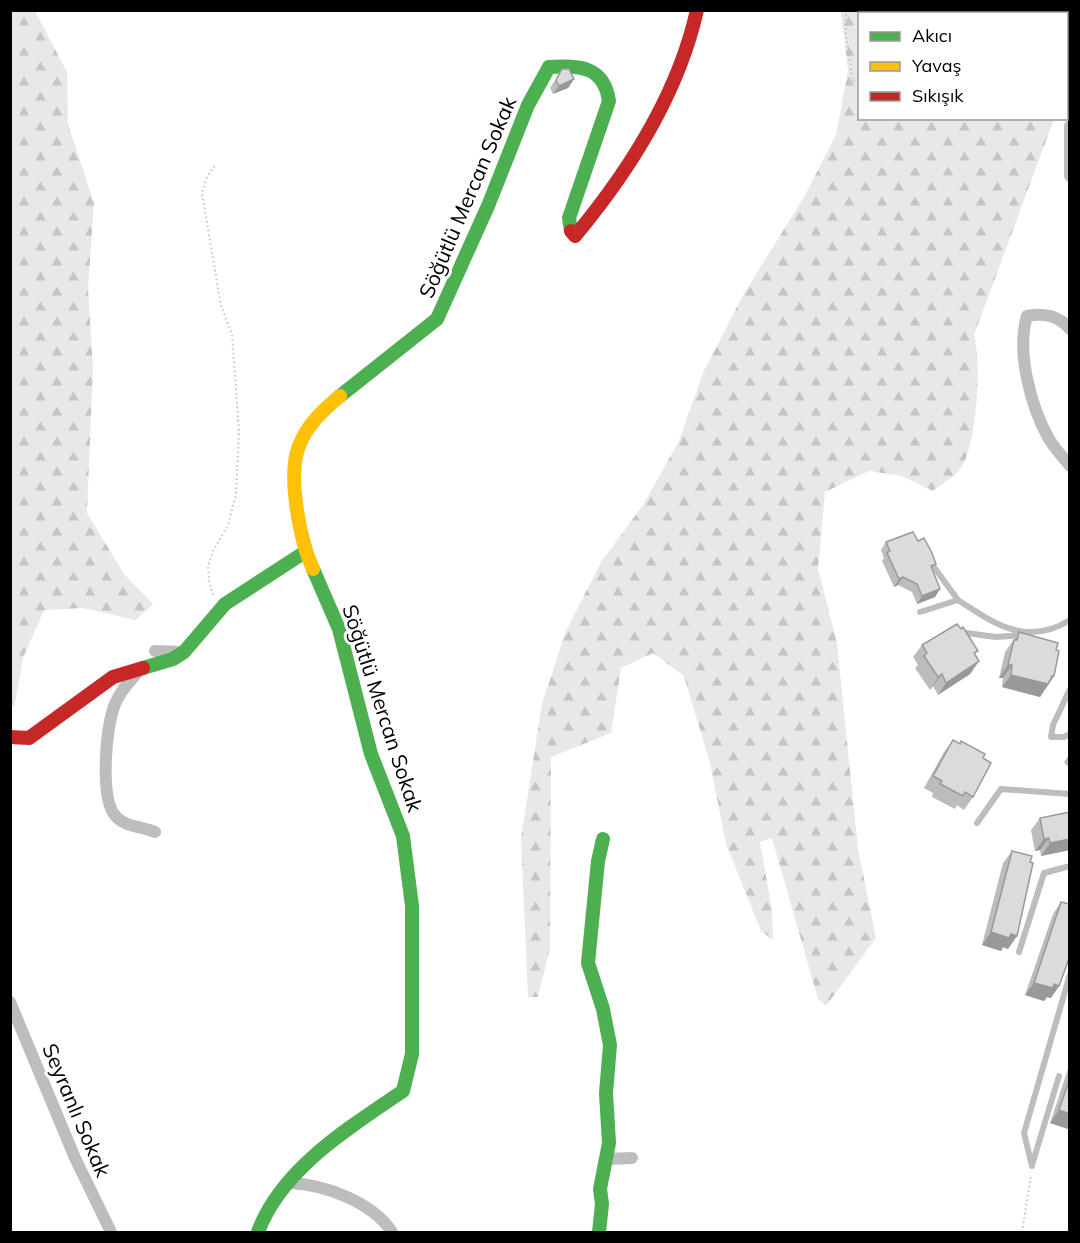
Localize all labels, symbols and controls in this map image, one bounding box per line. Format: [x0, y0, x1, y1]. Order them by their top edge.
legend [858, 12, 1068, 120]
text: Akıcı [912, 24, 952, 47]
text: Yavaş [911, 54, 961, 77]
text: Sıkışık [912, 84, 964, 107]
street label: Söğütlü Mercan Sokak [413, 92, 521, 302]
street label: Söğütlü Mercan Sokak [337, 601, 429, 815]
street label: Seyranlı Sokak [37, 1039, 117, 1181]

